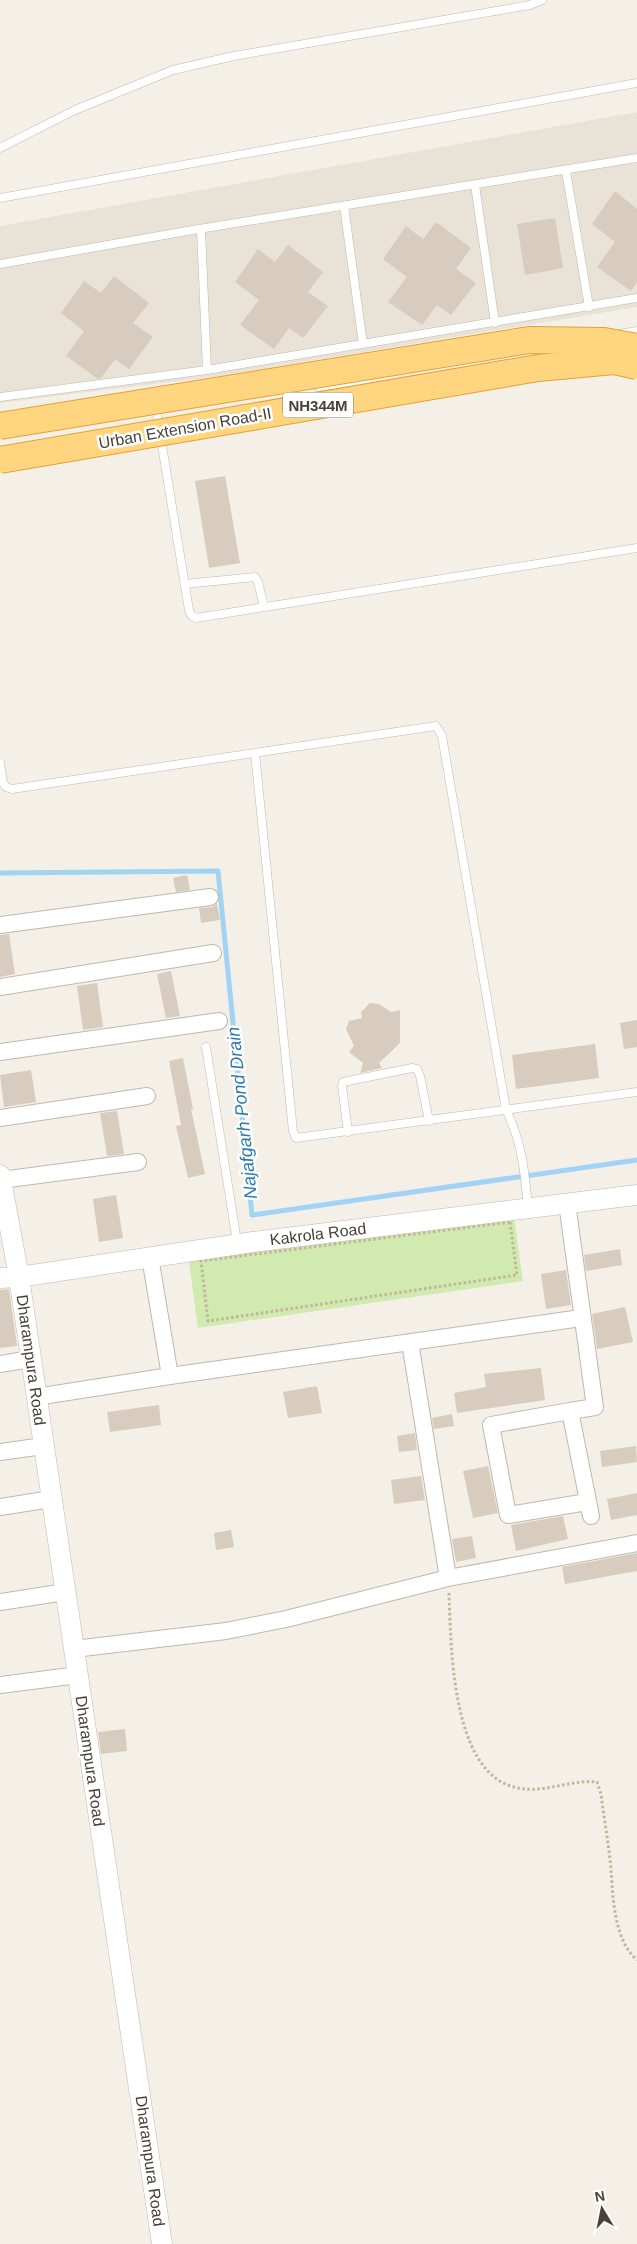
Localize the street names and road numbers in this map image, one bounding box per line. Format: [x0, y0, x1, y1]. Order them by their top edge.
road number: NH344M [283, 392, 353, 418]
street label: Urban Extension Road-II [97, 404, 273, 452]
street label: Kakrola Road [269, 1220, 367, 1248]
street label: Dharampura Road [13, 1294, 49, 1426]
street label: Dharampura Road [72, 1695, 108, 1827]
street label: Dharampura Road [132, 2095, 168, 2227]

